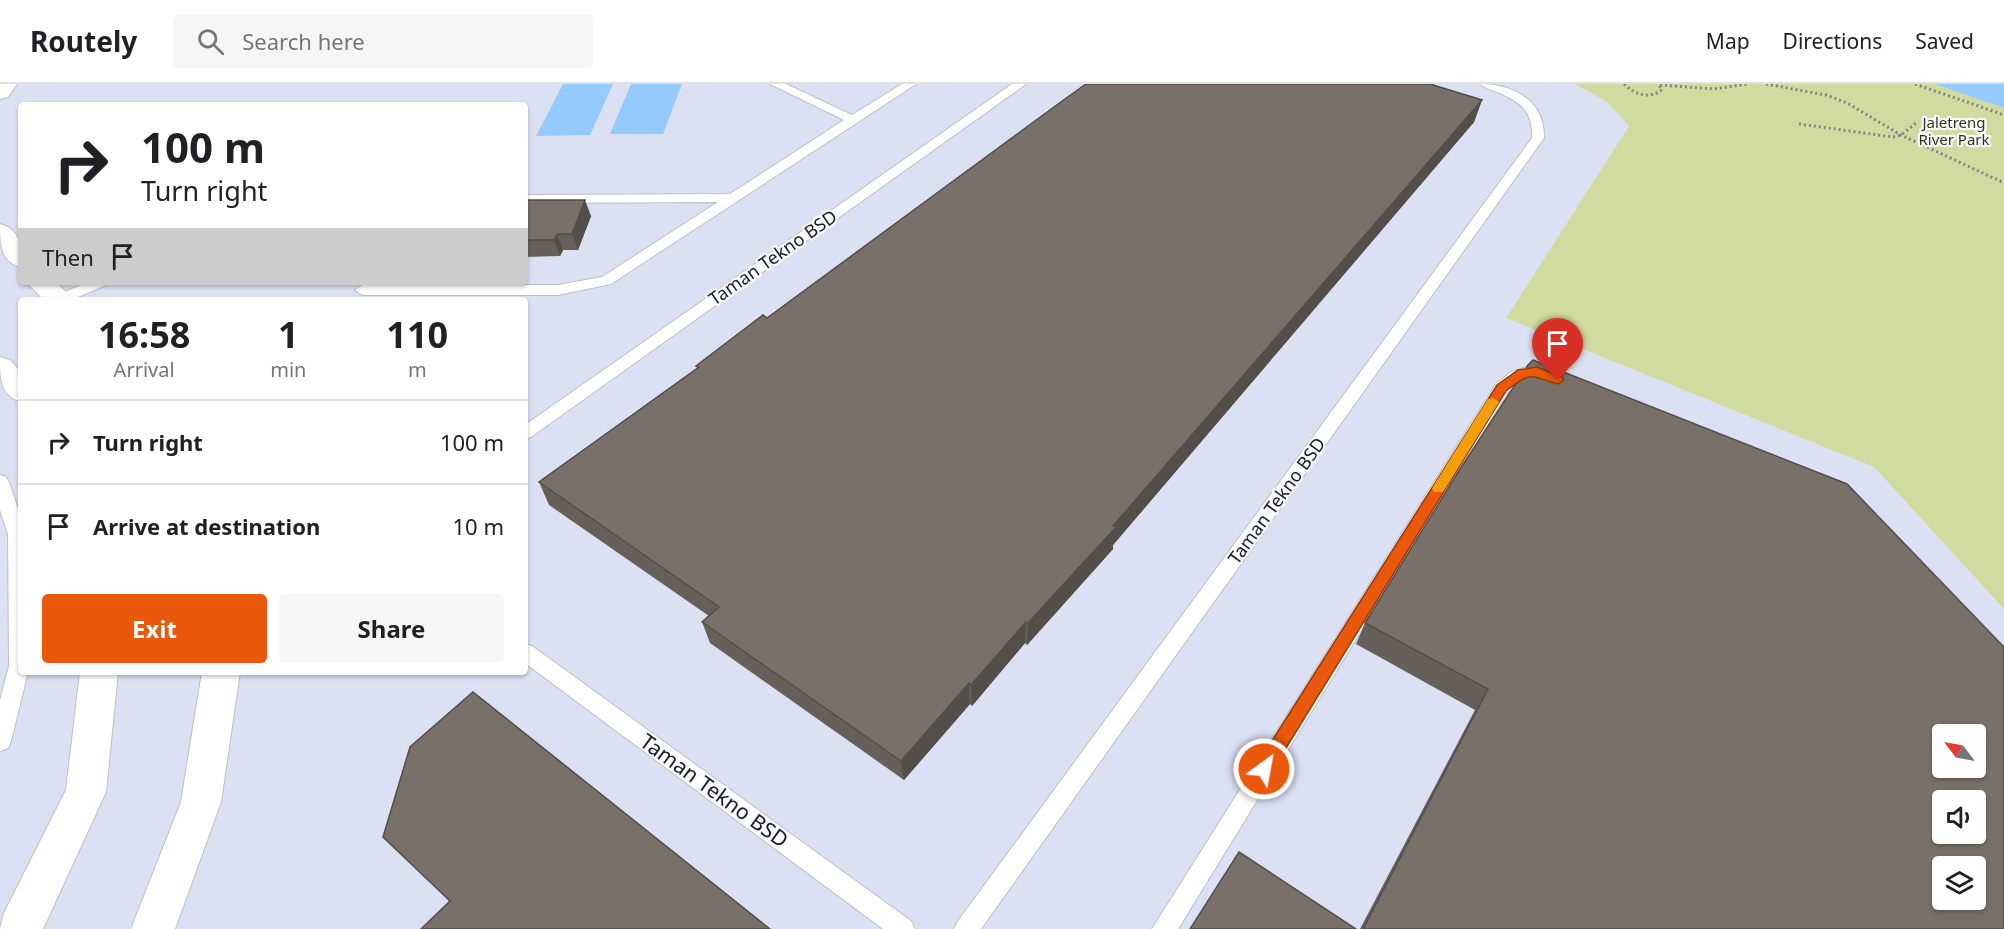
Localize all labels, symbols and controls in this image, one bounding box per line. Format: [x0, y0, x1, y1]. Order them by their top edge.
search box [173, 14, 593, 68]
text: Routely [30, 22, 137, 60]
icon: search [194, 25, 227, 58]
text: Search here [242, 26, 365, 56]
text: Map [1706, 27, 1750, 55]
text: Directions [1783, 27, 1882, 55]
text: Saved [1915, 27, 1974, 55]
park label: Jaletreng River Park [1918, 112, 1990, 149]
text: 100 m [141, 118, 265, 175]
icon: right [42, 126, 120, 204]
text: Turn right [141, 172, 267, 209]
street label: Taman Tekno BSD [704, 204, 841, 310]
icon: arrive [106, 240, 139, 273]
text: Then [42, 242, 94, 272]
text: 16:58 [98, 310, 190, 359]
text: 1 [278, 310, 299, 359]
text: 110 [386, 310, 448, 359]
pin [1532, 318, 1583, 380]
icon: arrive [1541, 327, 1574, 360]
text: Arrival [114, 356, 175, 383]
text: min [270, 356, 306, 383]
text: m [408, 356, 427, 383]
icon: right [42, 426, 75, 459]
text: Turn right [93, 427, 203, 457]
text: 100 m [440, 427, 504, 457]
street label: Taman Tekno BSD [1222, 432, 1330, 569]
icon: arrive [42, 510, 75, 543]
text: Arrive at destination [93, 511, 320, 541]
text: 10 m [453, 511, 504, 541]
button: Exit [42, 594, 267, 663]
button: Share [279, 594, 504, 663]
north arrow [1932, 724, 1986, 778]
map controls [1932, 724, 1986, 910]
street label: Taman Tekno BSD [635, 727, 794, 853]
position arrow [1232, 737, 1296, 801]
button: sound [1932, 790, 1986, 844]
button: layers [1932, 856, 1986, 910]

